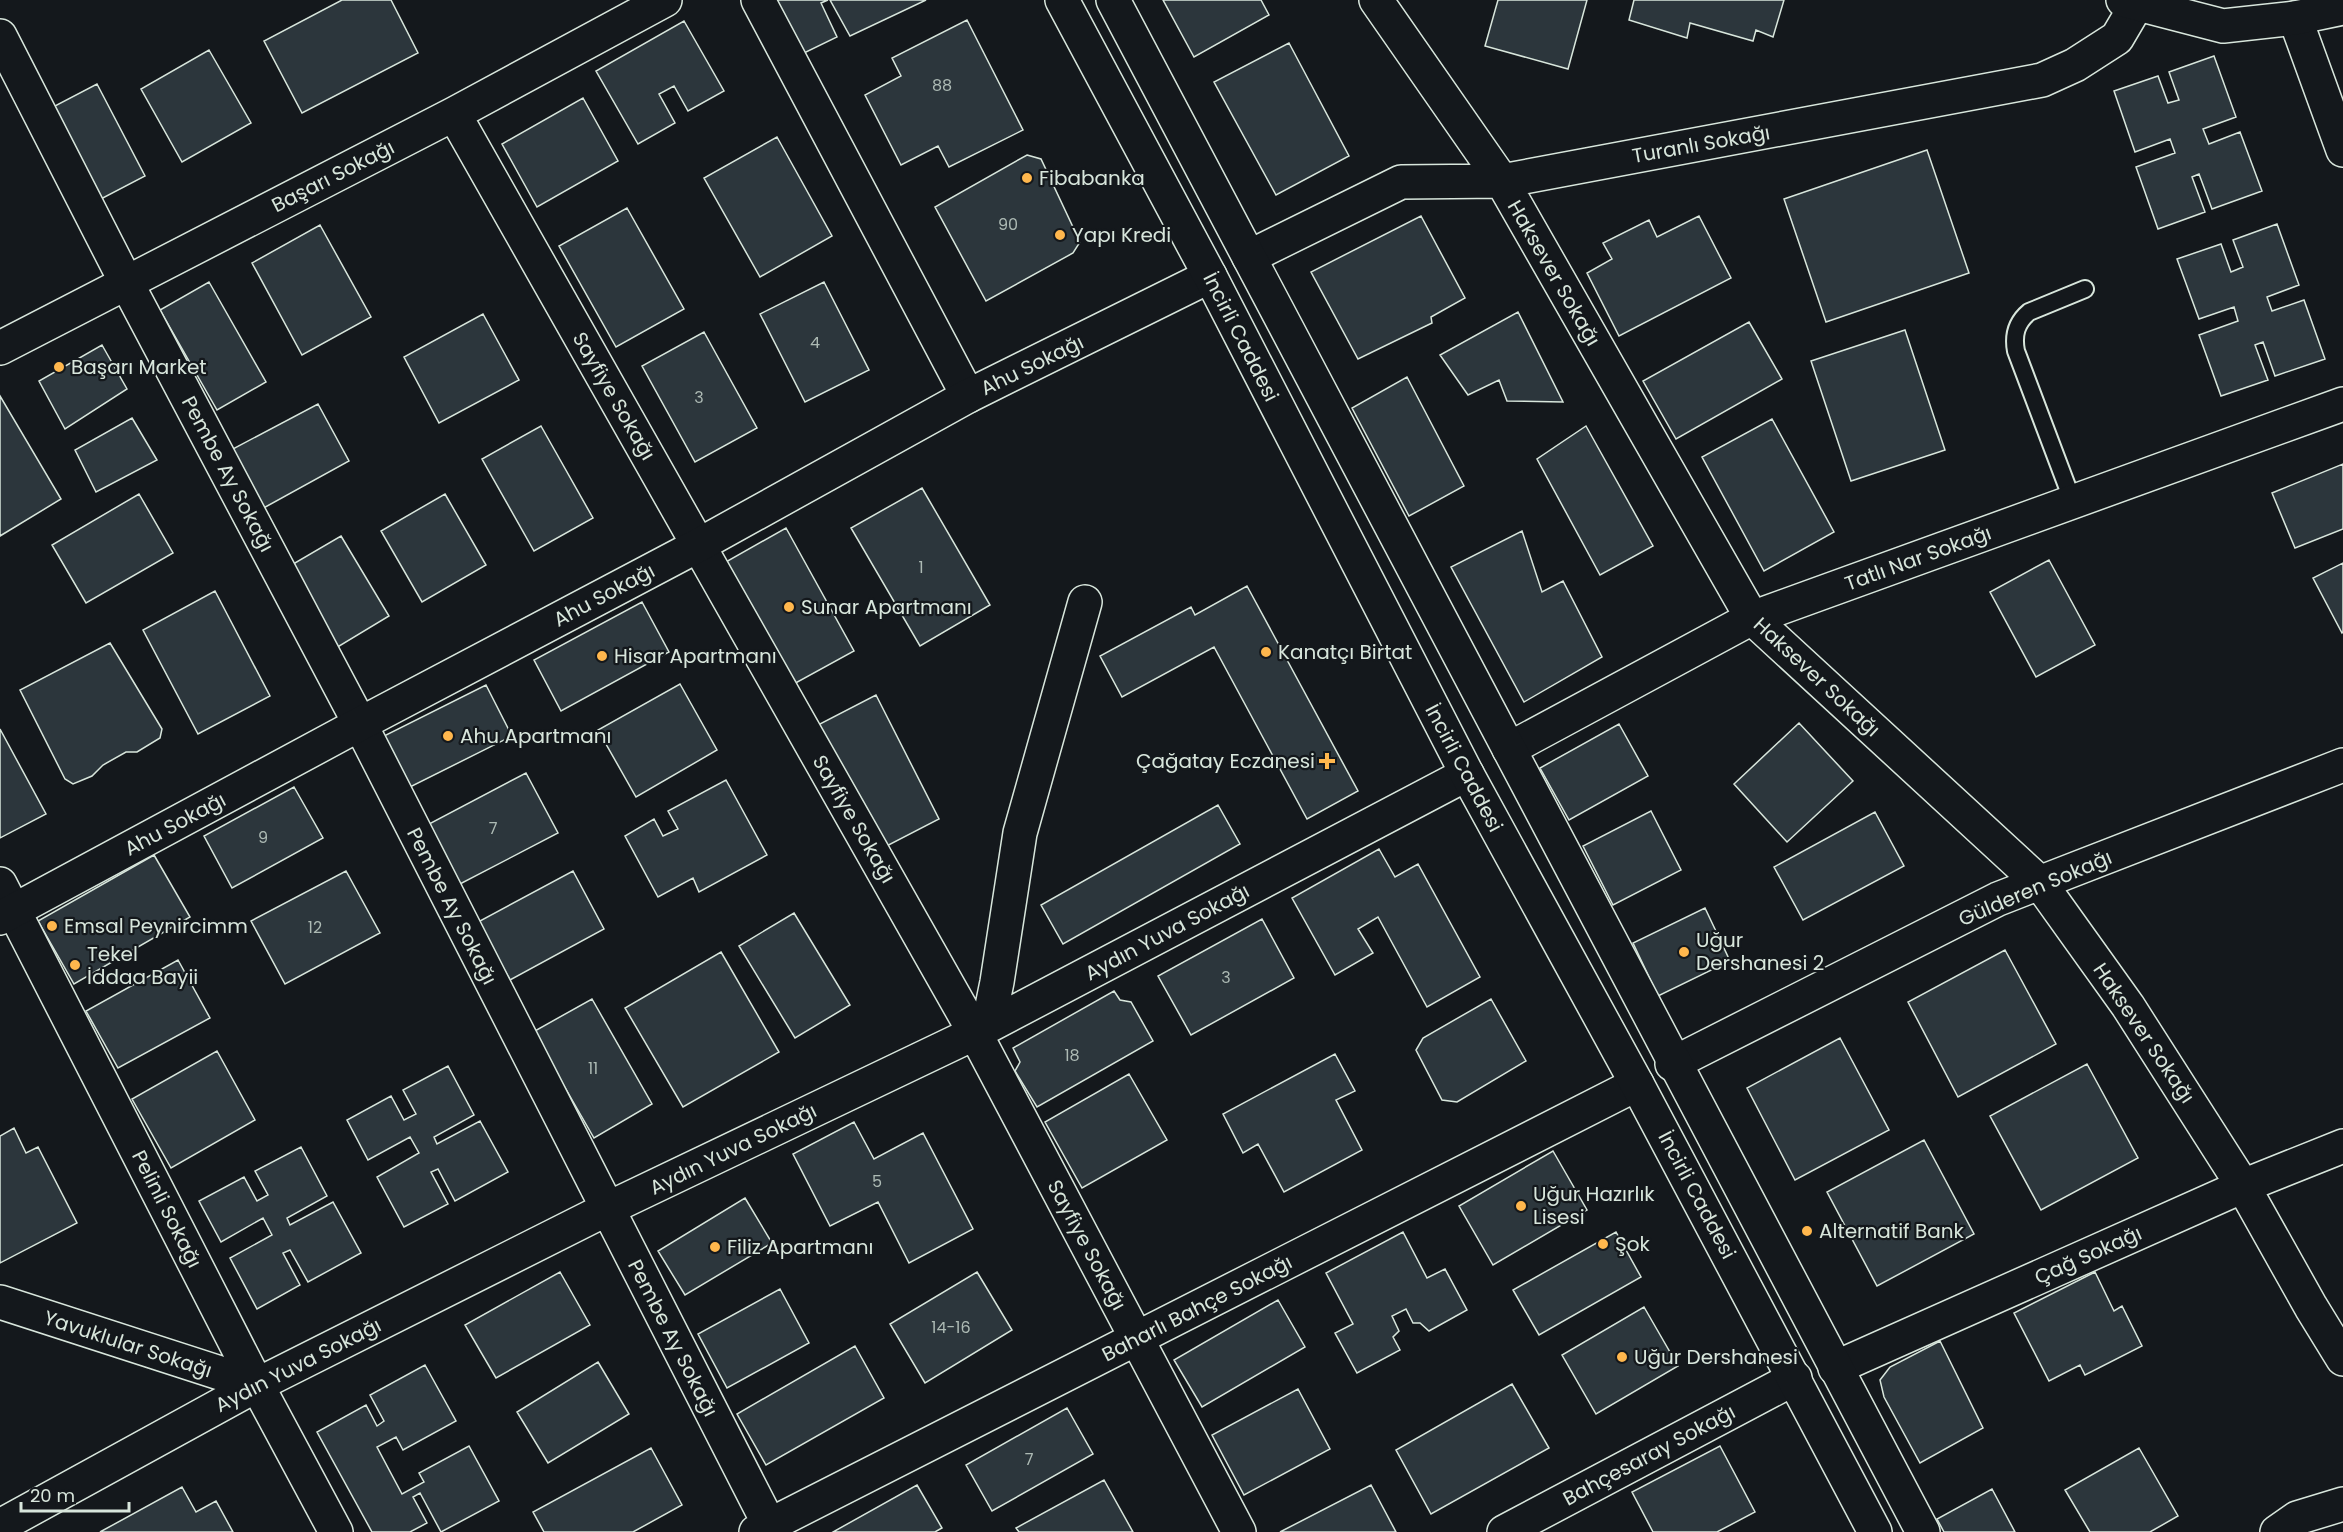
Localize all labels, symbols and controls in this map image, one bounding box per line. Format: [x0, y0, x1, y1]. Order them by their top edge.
house number: 88 [932, 74, 952, 97]
street label: Turanlı Sokağı [1630, 118, 1772, 170]
street label: Başarı Sokağı [267, 133, 399, 219]
place label: Fibabanka [1039, 164, 1145, 192]
marker: Fibabanka [1020, 171, 1034, 185]
street label: Haksever Sokağı [1501, 195, 1607, 351]
house number: 90 [998, 213, 1018, 236]
place label: Yapı Kredi [1072, 221, 1171, 249]
marker: Yapı Kredi [1053, 228, 1067, 242]
street label: İncirli Caddesi [1196, 268, 1286, 406]
street label: Sayfiye Sokağı [566, 327, 662, 465]
street label: Ahu Sokağı [976, 328, 1088, 402]
house number: 4 [810, 331, 820, 354]
place label: Başarı Market [71, 353, 207, 381]
marker: Başarı Market [52, 360, 66, 374]
house number: 3 [694, 386, 704, 409]
street label: Pembe Ay Sokağı [175, 391, 281, 557]
street label: Tatlı Nar Sokağı [1841, 519, 1995, 597]
house number: 1 [918, 556, 924, 579]
street label: Ahu Sokağı [548, 557, 660, 633]
place label: Sunar Apartmanı [801, 593, 972, 621]
marker: Sunar Apartmanı [782, 600, 796, 614]
street label: Haksever Sokağı [1748, 611, 1886, 743]
place label: Kanatçı Birtat [1278, 638, 1412, 666]
place label: Hisar Apartmanı [614, 642, 777, 670]
marker: Kanatçı Birtat [1259, 645, 1273, 659]
marker: Hisar Apartmanı [595, 649, 609, 663]
street label: İncirli Caddesi [1418, 699, 1510, 837]
place label: Ahu Apartmanı [460, 722, 612, 750]
marker: Ahu Apartmanı [441, 729, 455, 743]
place label: Çağatay Eczanesi [1136, 747, 1315, 775]
street label: Sayfiye Sokağı [806, 750, 902, 888]
marker: Çağatay Eczanesi [1320, 754, 1334, 768]
street label: Ahu Sokağı [119, 786, 231, 862]
house number: 7 [489, 817, 498, 840]
street label: Pembe Ay Sokağı [400, 823, 504, 989]
house number: 9 [258, 826, 268, 849]
street label: Gülderen Sokağı [1954, 843, 2116, 933]
street label: Aydın Yuva Sokağı [1080, 877, 1254, 987]
place label: Emsal Peynircimm [64, 912, 248, 940]
house number: 12 [308, 916, 322, 939]
marker: Emsal Peynircimm [45, 919, 59, 933]
place label: Uğur Dershanesi 2 [1696, 926, 1824, 977]
place label: Tekel İddaa Bayii [87, 940, 198, 991]
marker: Uğur Dershanesi 2 [1677, 945, 1691, 959]
street label: Haksever Sokağı [2087, 957, 2201, 1109]
marker: Tekel İddaa Bayii [68, 958, 82, 972]
house number: 3 [1221, 966, 1231, 989]
house number: 18 [1064, 1044, 1080, 1067]
house number: 11 [588, 1057, 598, 1080]
street label: Aydın Yuva Sokağı [645, 1096, 821, 1202]
street label: İncirli Caddesi [1651, 1126, 1743, 1264]
street label: Pelinli Sokağı [125, 1145, 209, 1273]
house number: 5 [872, 1170, 882, 1193]
street label: Sayfiye Sokağı [1041, 1175, 1133, 1315]
place label: Uğur Hazırlık Lisesi [1533, 1180, 1655, 1231]
marker: Uğur Hazırlık Lisesi [1514, 1199, 1528, 1213]
place label: Alternatif Bank [1819, 1217, 1965, 1245]
street label: Çağ Sokağı [2030, 1219, 2146, 1291]
marker: Alternatif Bank [1800, 1224, 1814, 1238]
place label: Şok [1615, 1230, 1651, 1258]
place label: Filiz Apartmanı [727, 1233, 873, 1261]
marker: Şok [1596, 1237, 1610, 1251]
marker: Filiz Apartmanı [708, 1240, 722, 1254]
street label: Baharlı Bahçe Sokağı [1097, 1248, 1297, 1368]
street label: Pembe Ay Sokağı [621, 1255, 725, 1421]
street label: Yavuklular Sokağı [40, 1304, 216, 1384]
street label: Aydın Yuva Sokağı [210, 1311, 386, 1419]
house number: 14-16 [931, 1316, 971, 1339]
place label: Uğur Dershanesi [1634, 1343, 1798, 1371]
marker: Uğur Dershanesi [1615, 1350, 1629, 1364]
street label: Bahçesaray Sokağı [1558, 1398, 1740, 1512]
house number: 7 [1025, 1448, 1034, 1471]
scale bar [21, 1475, 129, 1513]
text: 20 m [30, 1483, 75, 1508]

